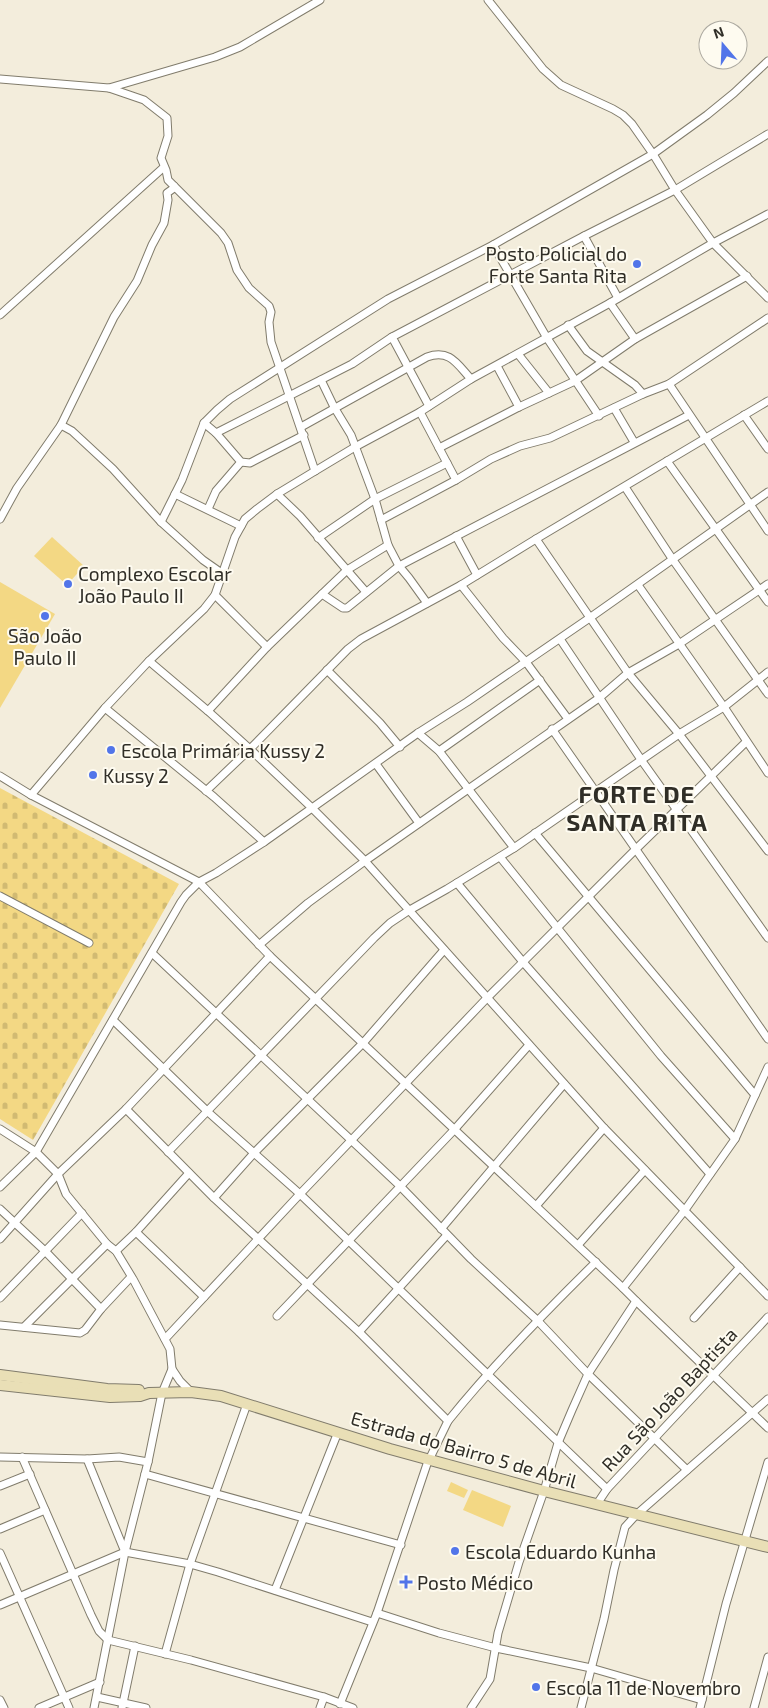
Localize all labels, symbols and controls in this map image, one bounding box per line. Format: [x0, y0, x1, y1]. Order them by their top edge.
north arrow [698, 20, 748, 70]
text: N [711, 23, 726, 42]
place label: Posto Policial do Forte Santa Rita [485, 242, 627, 287]
marker: Posto Policial do Forte Santa Rita [631, 258, 643, 270]
place label: Complexo Escolar João Paulo II [78, 562, 232, 607]
marker: Complexo Escolar João Paulo II [62, 578, 74, 590]
marker: São João Paulo II [39, 610, 51, 622]
place label: São João Paulo II [8, 624, 82, 669]
place label: Escola Primária Kussy 2 [121, 739, 325, 762]
marker: Escola Primária Kussy 2 [105, 744, 117, 756]
place label: Kussy 2 [103, 764, 169, 787]
marker: Kussy 2 [87, 769, 99, 781]
district label: FORTE DE SANTA RITA [566, 779, 708, 836]
street label: Rua São João Baptista [596, 1322, 742, 1476]
street label: Estrada do Bairro 5 de Abril [348, 1406, 580, 1492]
place label: Escola Eduardo Kunha [465, 1540, 656, 1563]
marker: Escola Eduardo Kunha [449, 1545, 461, 1557]
place label: Posto Médico [417, 1571, 533, 1594]
marker: Posto Médico [399, 1575, 413, 1589]
place label: Escola 11 de Novembro [546, 1676, 741, 1699]
marker: Escola 11 de Novembro [530, 1681, 542, 1693]

